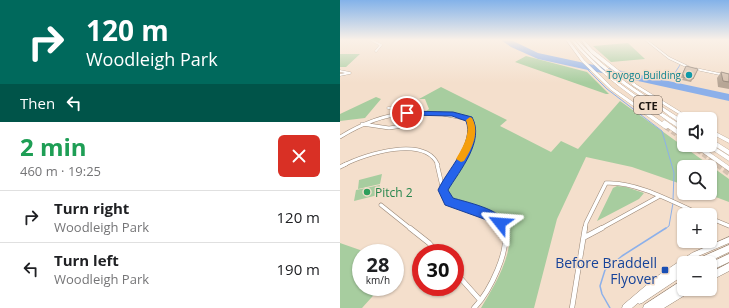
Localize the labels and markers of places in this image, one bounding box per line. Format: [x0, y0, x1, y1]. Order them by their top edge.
place label: Toyogo Building [607, 68, 682, 82]
marker: Toyogo Building [684, 70, 694, 80]
pin [390, 96, 424, 130]
place label: Pitch 2 [375, 184, 413, 201]
marker: Pitch 2 [362, 187, 372, 197]
place label: Before Braddell Flyover [555, 253, 657, 288]
marker: Before Braddell Flyover [660, 265, 670, 275]

